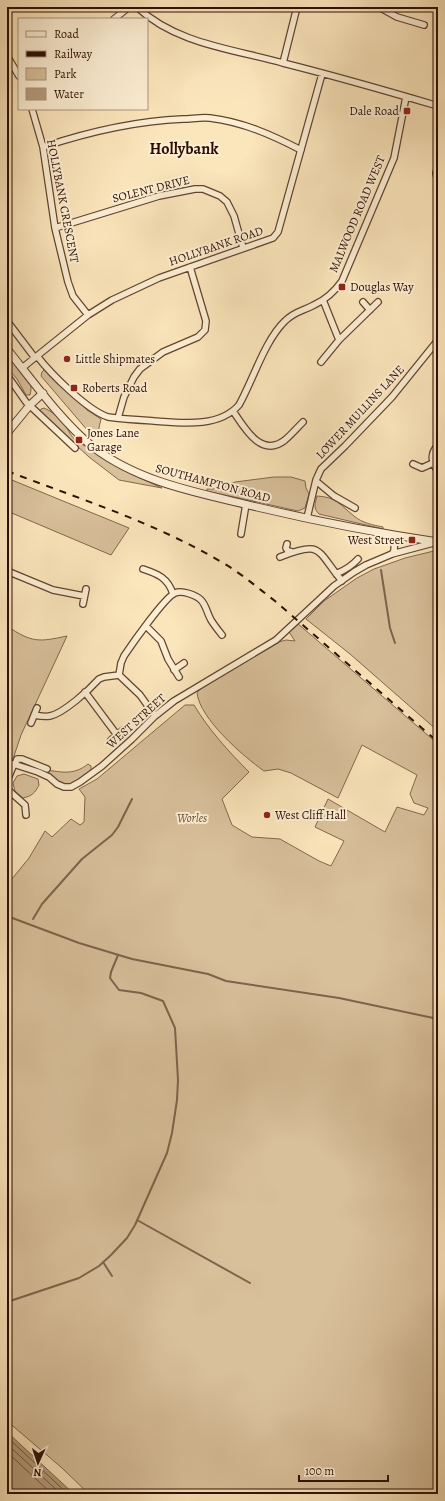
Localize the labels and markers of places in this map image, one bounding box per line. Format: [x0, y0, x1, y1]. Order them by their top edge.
place label: Dale Road [349, 103, 400, 119]
marker: Dale Road [402, 106, 412, 116]
place label: Douglas Way [350, 279, 414, 295]
marker: Douglas Way [337, 282, 347, 292]
place label: Little Shipmates [75, 351, 155, 367]
marker: Little Shipmates [62, 354, 72, 364]
place label: Roberts Road [82, 380, 148, 396]
marker: Roberts Road [69, 383, 79, 393]
place label: Jones Lane Garage [87, 425, 139, 455]
marker: Jones Lane Garage [74, 435, 84, 445]
place label: West Street [347, 532, 404, 548]
marker: West Street [407, 535, 417, 545]
place label: West Cliff Hall [274, 807, 346, 823]
marker: West Cliff Hall [262, 810, 272, 820]

